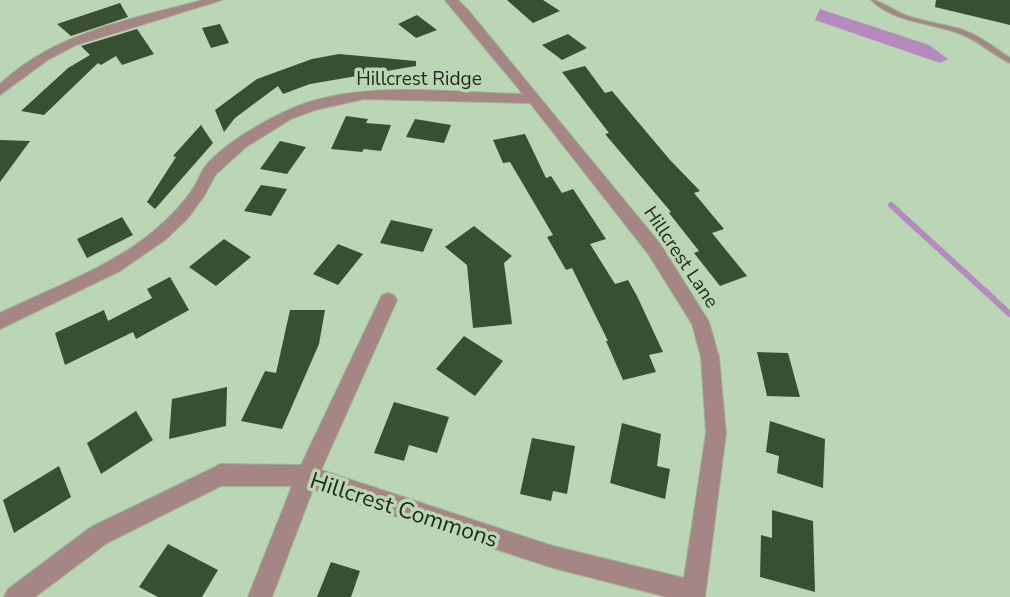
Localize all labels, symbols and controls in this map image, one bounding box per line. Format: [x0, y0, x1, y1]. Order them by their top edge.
street label: Hillcrest Ridge [356, 66, 482, 92]
street label: Hillcrest Lane [637, 201, 725, 313]
street label: Hillcrest Commons [306, 465, 502, 555]

